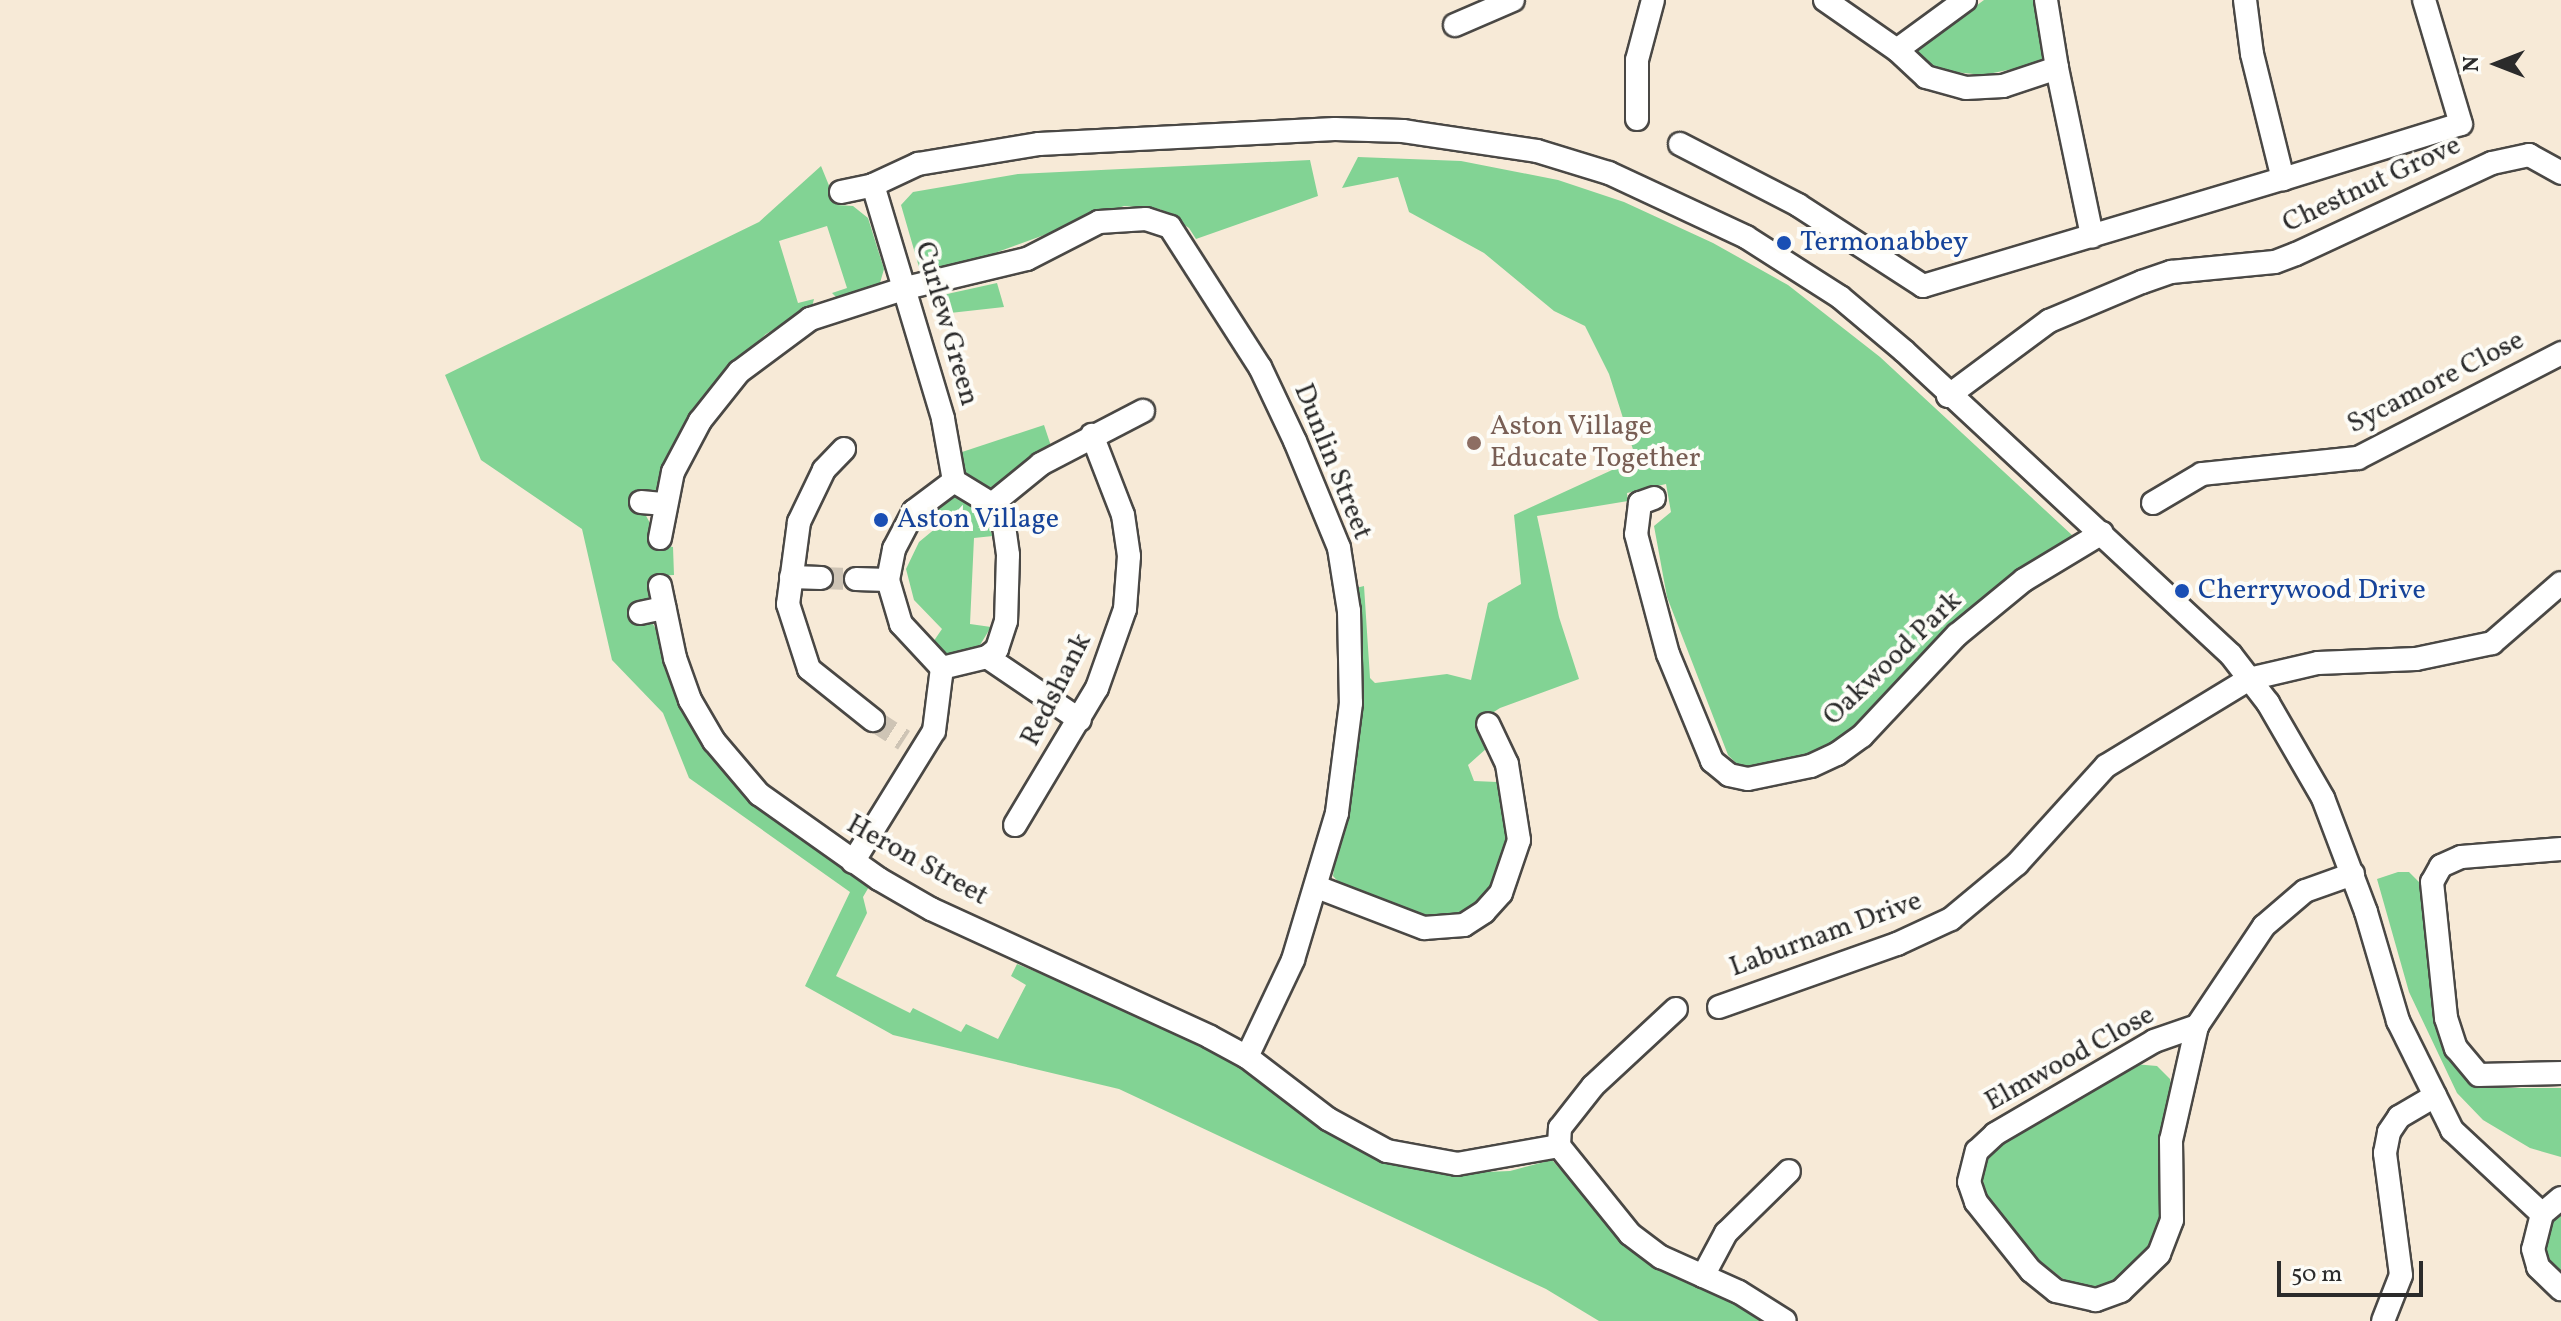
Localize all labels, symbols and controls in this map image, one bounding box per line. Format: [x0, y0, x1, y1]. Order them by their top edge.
north arrow [2457, 24, 2537, 104]
text: N [2457, 56, 2488, 72]
street label: Chestnut Grove [2278, 129, 2466, 241]
place label: Termonabbey [1800, 226, 1968, 260]
marker: Termonabbey [1775, 234, 1793, 252]
street label: Curlew Green [906, 238, 986, 410]
street label: Sycamore Close [2342, 324, 2530, 442]
street label: Dunlin Street [1285, 379, 1379, 545]
place label: Aston Village Educate Together [1490, 410, 1701, 476]
marker: Aston Village Educate Together [1465, 434, 1483, 452]
place label: Aston Village [897, 503, 1060, 537]
marker: Aston Village [872, 511, 890, 529]
place label: Cherrywood Drive [2198, 574, 2426, 608]
marker: Cherrywood Drive [2173, 582, 2191, 600]
street label: Oakwood Park [1817, 585, 1969, 733]
street label: Redshank [1014, 628, 1100, 752]
street label: Heron Street [840, 808, 994, 914]
street label: Laburnam Drive [1725, 885, 1927, 985]
street label: Elmwood Close [1980, 999, 2160, 1119]
scale bar [2281, 1245, 2427, 1295]
text: 50 m [2291, 1258, 2343, 1292]

